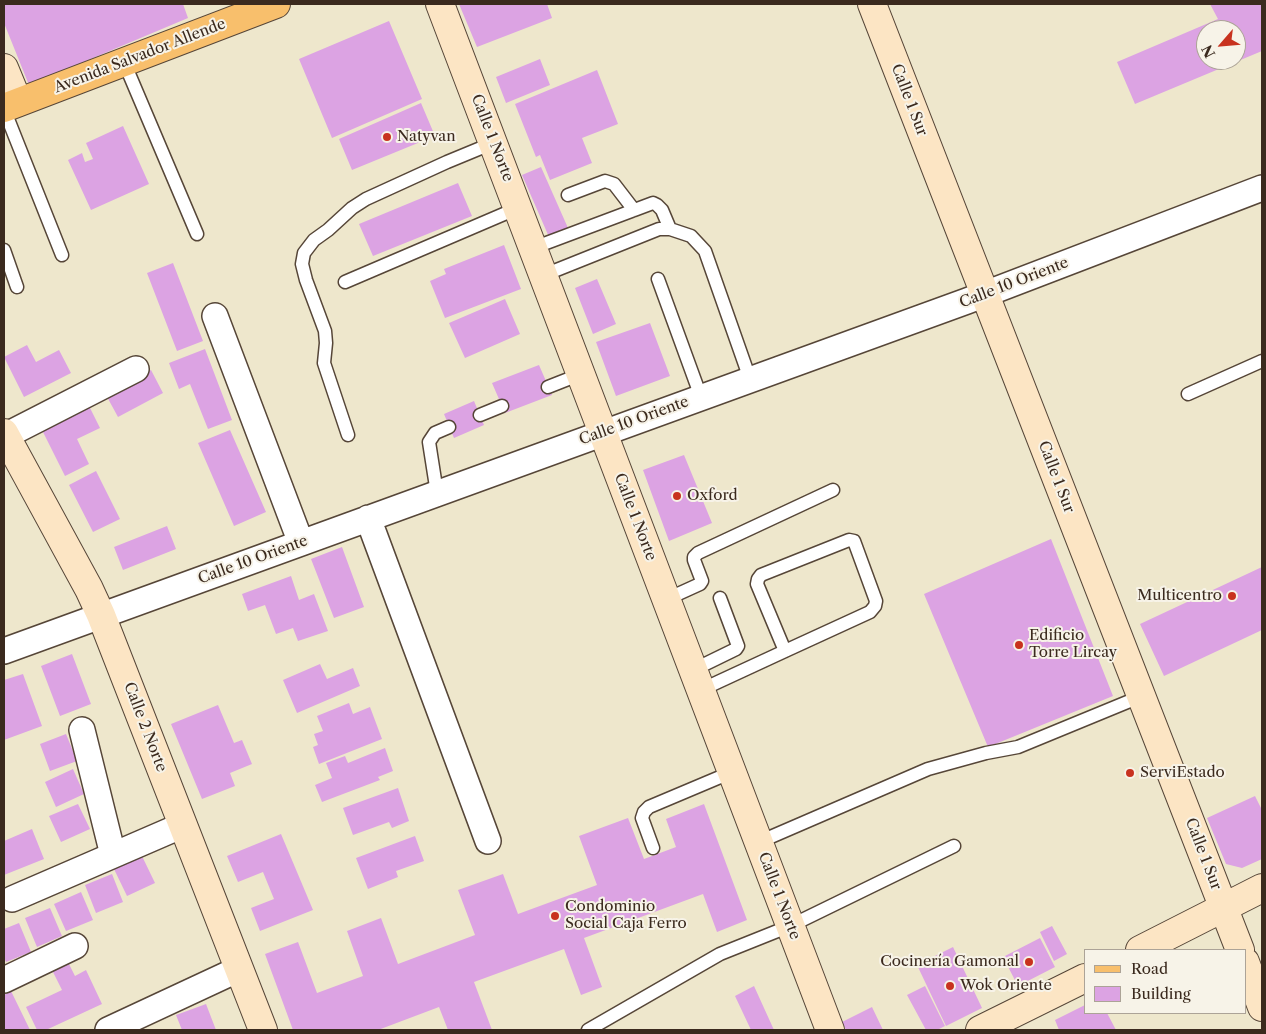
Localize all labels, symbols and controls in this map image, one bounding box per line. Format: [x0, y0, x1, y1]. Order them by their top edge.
street label: Avenida Salvador Allende [52, 15, 228, 97]
north arrow [1196, 20, 1246, 70]
text: N [1198, 42, 1219, 61]
street label: Calle 1 Sur [887, 61, 931, 139]
street label: Calle 1 Norte [467, 92, 517, 184]
place label: Natyvan [397, 128, 456, 146]
marker: Natyvan [381, 131, 393, 143]
street label: Calle 10 Oriente [957, 254, 1071, 312]
street label: Calle 10 Oriente [577, 393, 691, 449]
street label: Calle 1 Sur [1034, 438, 1078, 516]
street label: Calle 1 Norte [610, 471, 660, 563]
place label: Oxford [687, 487, 738, 505]
marker: Oxford [671, 490, 683, 502]
street label: Calle 10 Oriente [196, 532, 310, 588]
place label: Multicentro [1137, 587, 1222, 605]
marker: Multicentro [1226, 590, 1238, 602]
place label: Edificio Torre Lircay [1029, 627, 1117, 662]
marker: Edificio Torre Lircay [1013, 639, 1025, 651]
street label: Calle 2 Norte [120, 680, 170, 774]
place label: ServiEstado [1140, 764, 1225, 782]
marker: ServiEstado [1124, 767, 1136, 779]
street label: Calle 1 Sur [1181, 815, 1225, 893]
street label: Calle 1 Norte [754, 850, 804, 942]
place label: Condominio Social Caja Ferro [565, 898, 687, 933]
marker: Condominio Social Caja Ferro [549, 910, 561, 922]
legend [1084, 949, 1246, 1014]
place label: Cocinería Gamonal [880, 953, 1019, 971]
marker: Cocinería Gamonal [1023, 956, 1035, 968]
text: Road [1131, 959, 1168, 978]
place label: Wok Oriente [960, 977, 1052, 995]
marker: Wok Oriente [944, 980, 956, 992]
text: Building [1131, 984, 1191, 1003]

